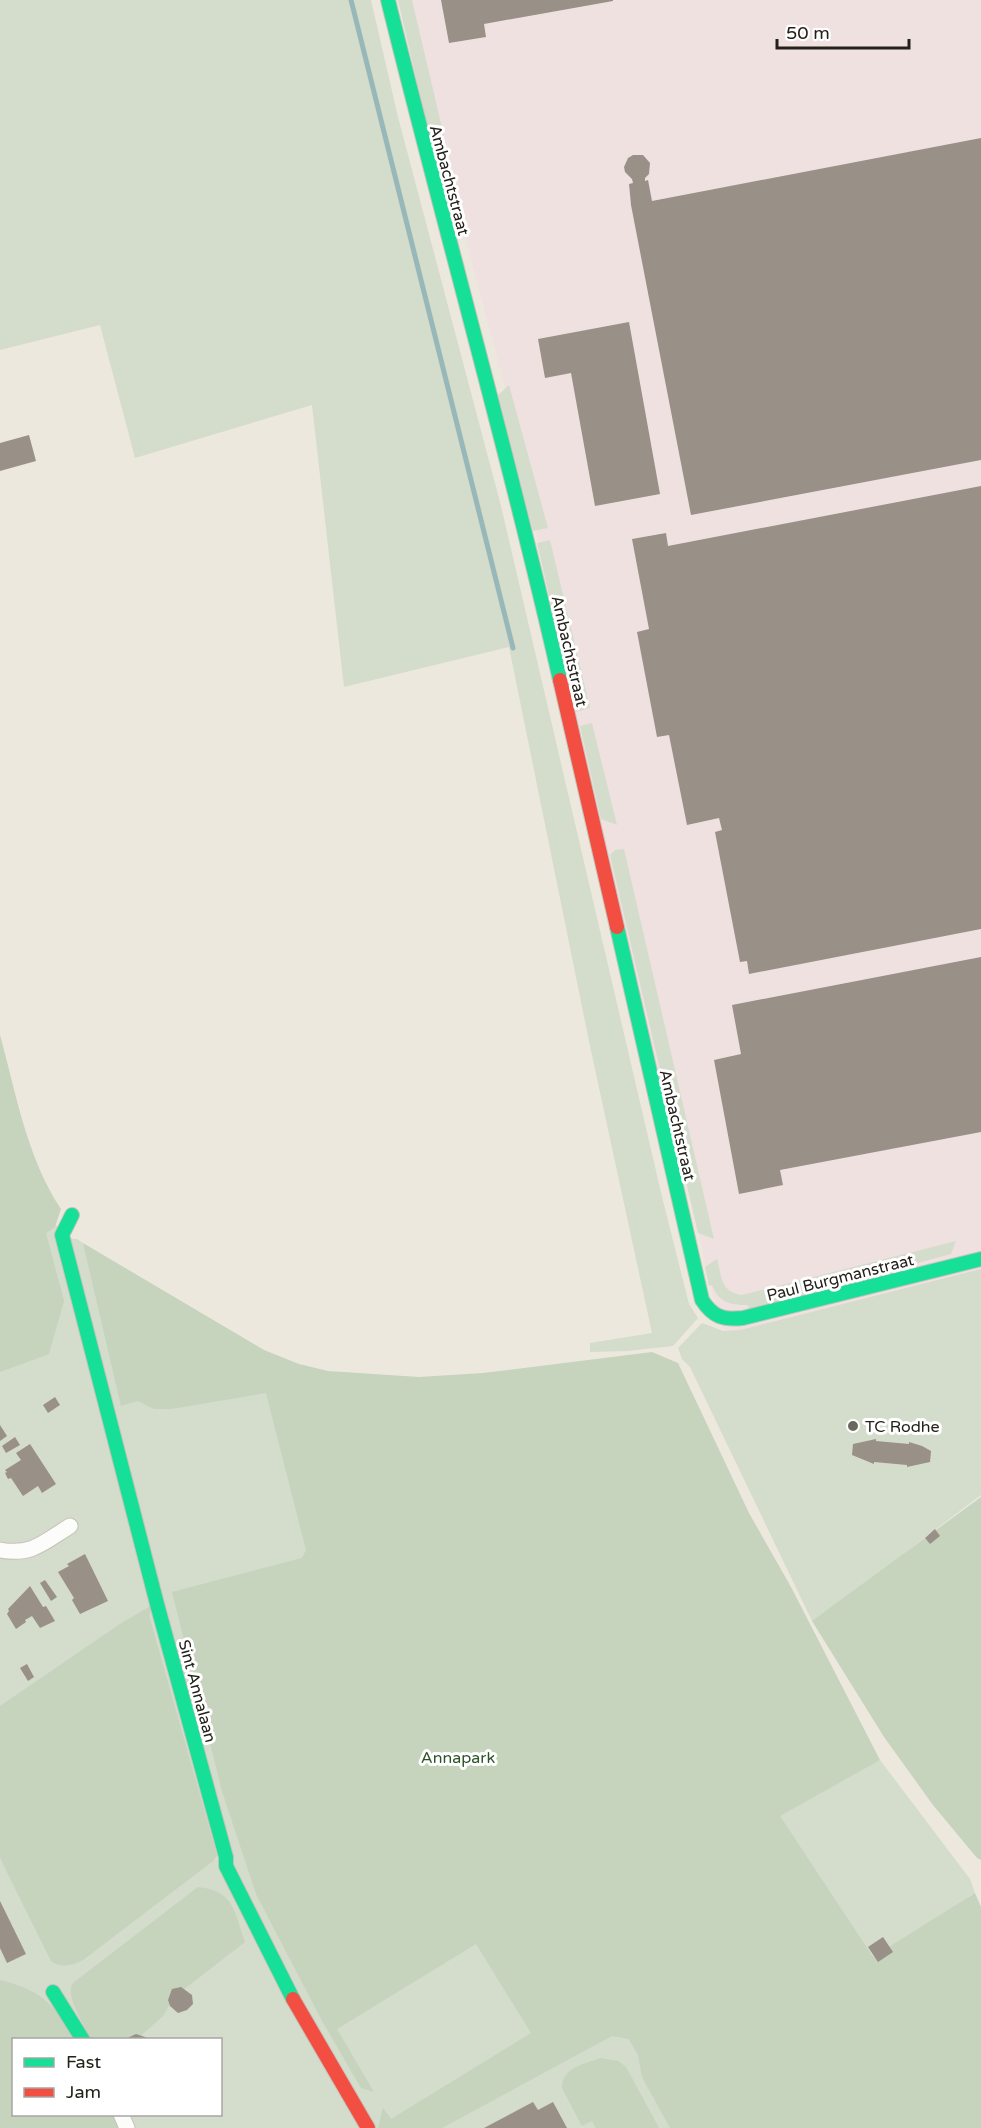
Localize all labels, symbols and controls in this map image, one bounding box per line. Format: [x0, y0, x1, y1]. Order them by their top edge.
scale bar [777, 12, 909, 50]
text: 50 m [786, 22, 830, 44]
street label: Ambachtstraat [425, 123, 473, 238]
street label: Ambachtstraat [547, 594, 592, 709]
street label: Ambachtstraat [655, 1068, 700, 1183]
street label: Paul Burgmanstraat [765, 1250, 916, 1306]
place label: TC Rodhe [865, 1417, 940, 1437]
marker: TC Rodhe [846, 1419, 860, 1433]
street label: Sint Annalaan [174, 1638, 220, 1745]
park label: Annapark [421, 1748, 495, 1768]
legend [12, 2038, 222, 2116]
text: Fast [66, 2051, 101, 2073]
text: Jam [66, 2081, 101, 2103]

